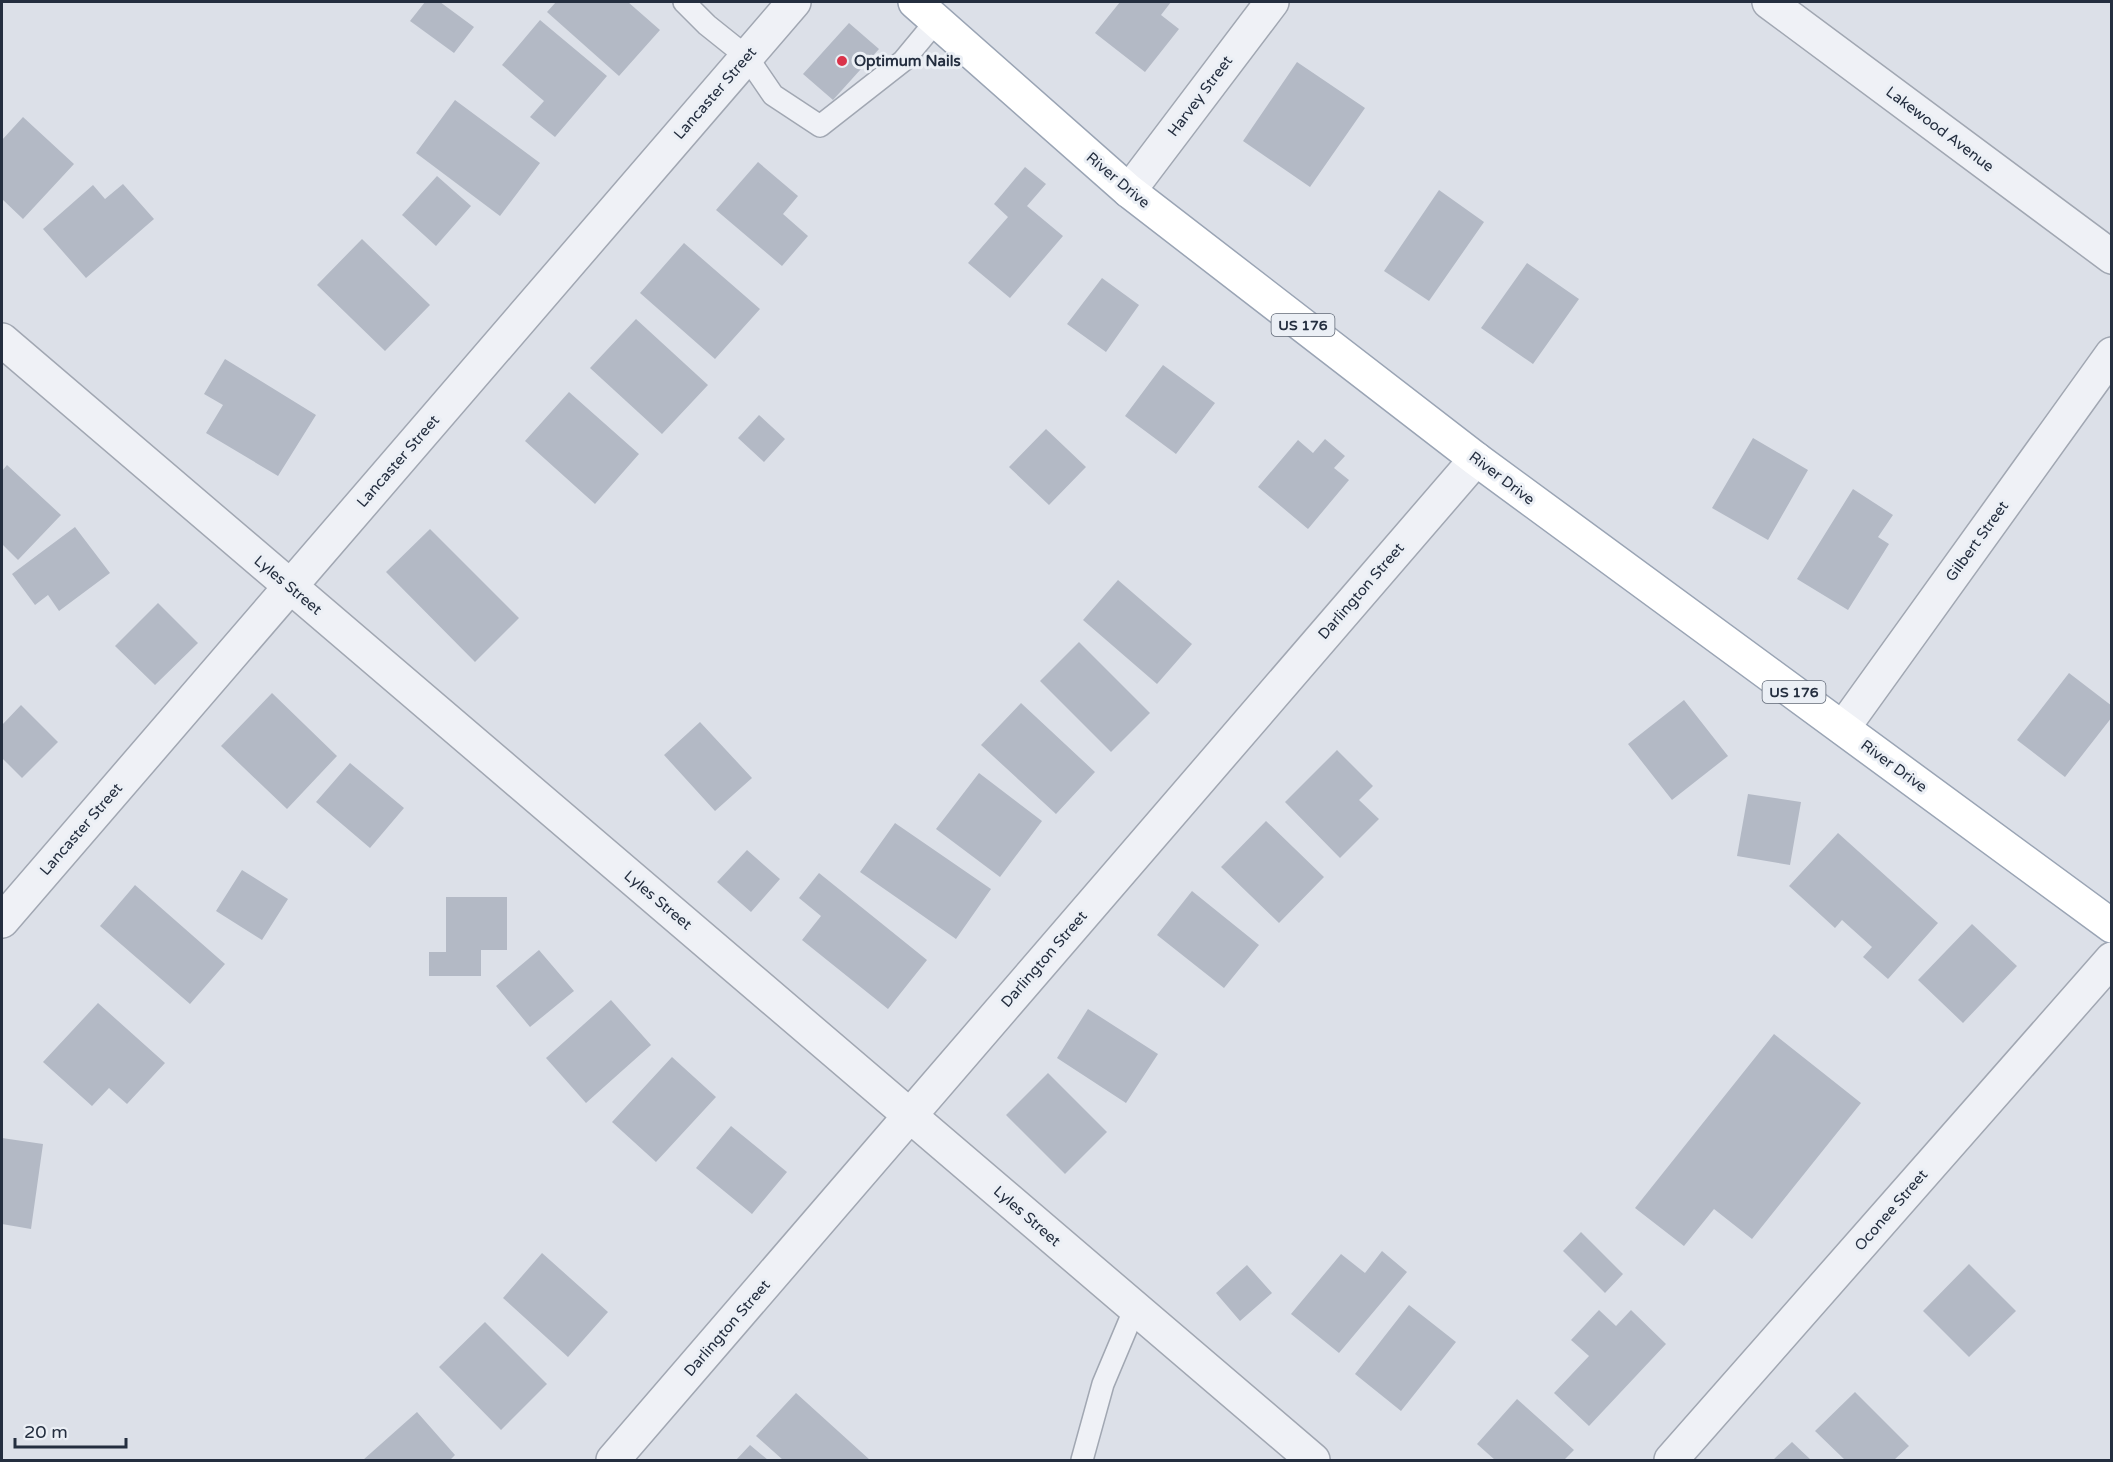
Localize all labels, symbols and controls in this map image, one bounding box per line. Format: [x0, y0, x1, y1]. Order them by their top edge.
street label: Lancaster Street [670, 43, 760, 143]
place label: Optimum Nails [854, 52, 961, 71]
street label: Harvey Street [1164, 52, 1236, 140]
marker: Optimum Nails [835, 54, 849, 68]
street label: Lakewood Avenue [1882, 83, 1998, 175]
street label: River Drive [1083, 148, 1153, 212]
road number: US 176 [1272, 314, 1334, 336]
street label: Lancaster Street [353, 411, 443, 511]
street label: River Drive [1466, 448, 1538, 508]
street label: Gilbert Street [1942, 497, 2012, 585]
street label: Darlington Street [1314, 539, 1408, 643]
street label: Lyles Street [250, 551, 326, 619]
road number: US 176 [1762, 681, 1826, 703]
street label: River Drive [1857, 736, 1931, 796]
street label: Lancaster Street [36, 779, 126, 879]
street label: Lyles Street [620, 866, 696, 934]
street label: Darlington Street [997, 907, 1091, 1011]
street label: Oconee Street [1851, 1165, 1931, 1254]
street label: Lyles Street [990, 1182, 1064, 1250]
street label: Darlington Street [680, 1276, 774, 1380]
scale bar [15, 1411, 126, 1449]
text: 20 m [24, 1421, 68, 1443]

